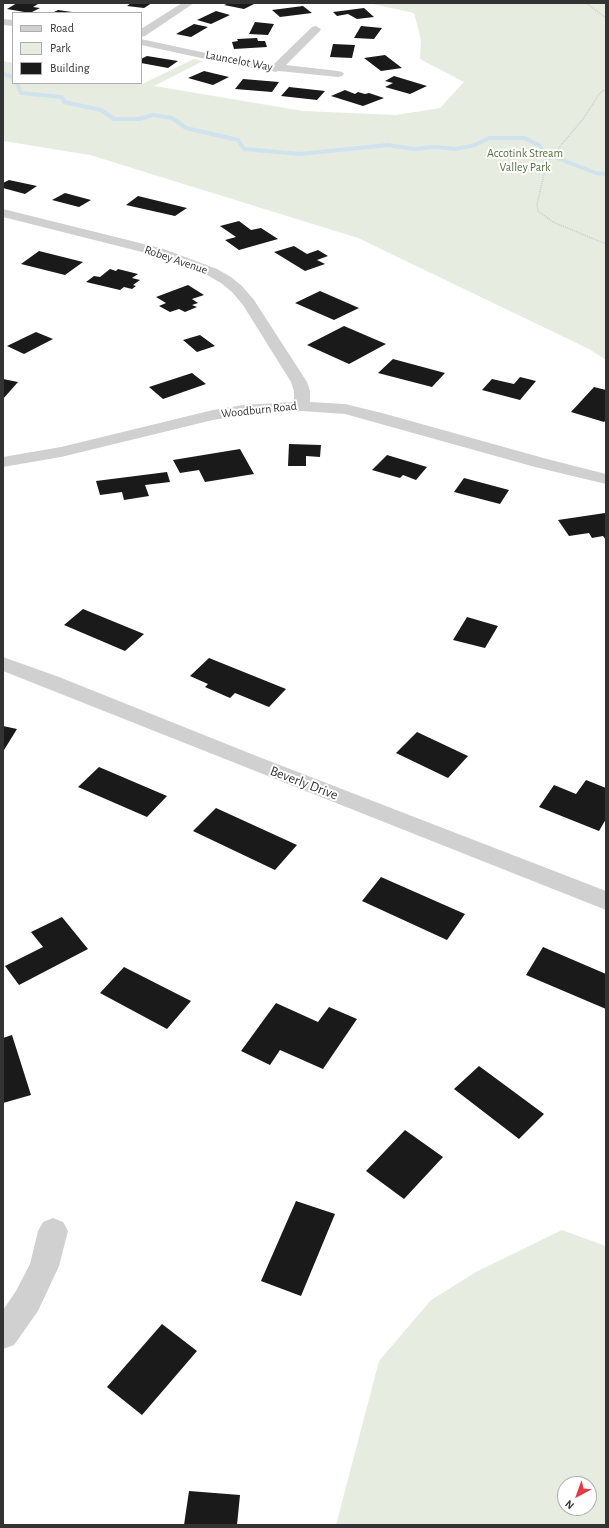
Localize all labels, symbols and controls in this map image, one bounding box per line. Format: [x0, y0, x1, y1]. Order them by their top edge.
legend [12, 12, 142, 84]
text: Road [50, 22, 74, 34]
text: Park [50, 42, 71, 54]
street label: Launcelot Way [204, 47, 274, 75]
text: Building [50, 62, 90, 74]
park label: Accotink Stream Valley Park [487, 146, 563, 174]
street label: Robey Avenue [142, 242, 210, 278]
street label: Woodburn Road [220, 399, 298, 421]
street label: Beverly Drive [268, 762, 340, 804]
north arrow [557, 1476, 597, 1516]
text: N [563, 1498, 576, 1511]

